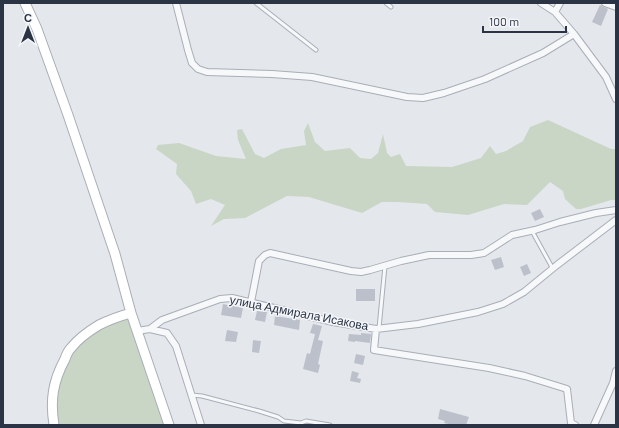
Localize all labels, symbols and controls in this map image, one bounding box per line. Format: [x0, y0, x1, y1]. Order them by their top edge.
north arrow [8, 8, 48, 48]
scale bar [483, 8, 566, 34]
text: С [24, 11, 32, 24]
text: 100 m [489, 14, 519, 28]
street label: улица Адмирала Исакова [228, 292, 370, 333]

